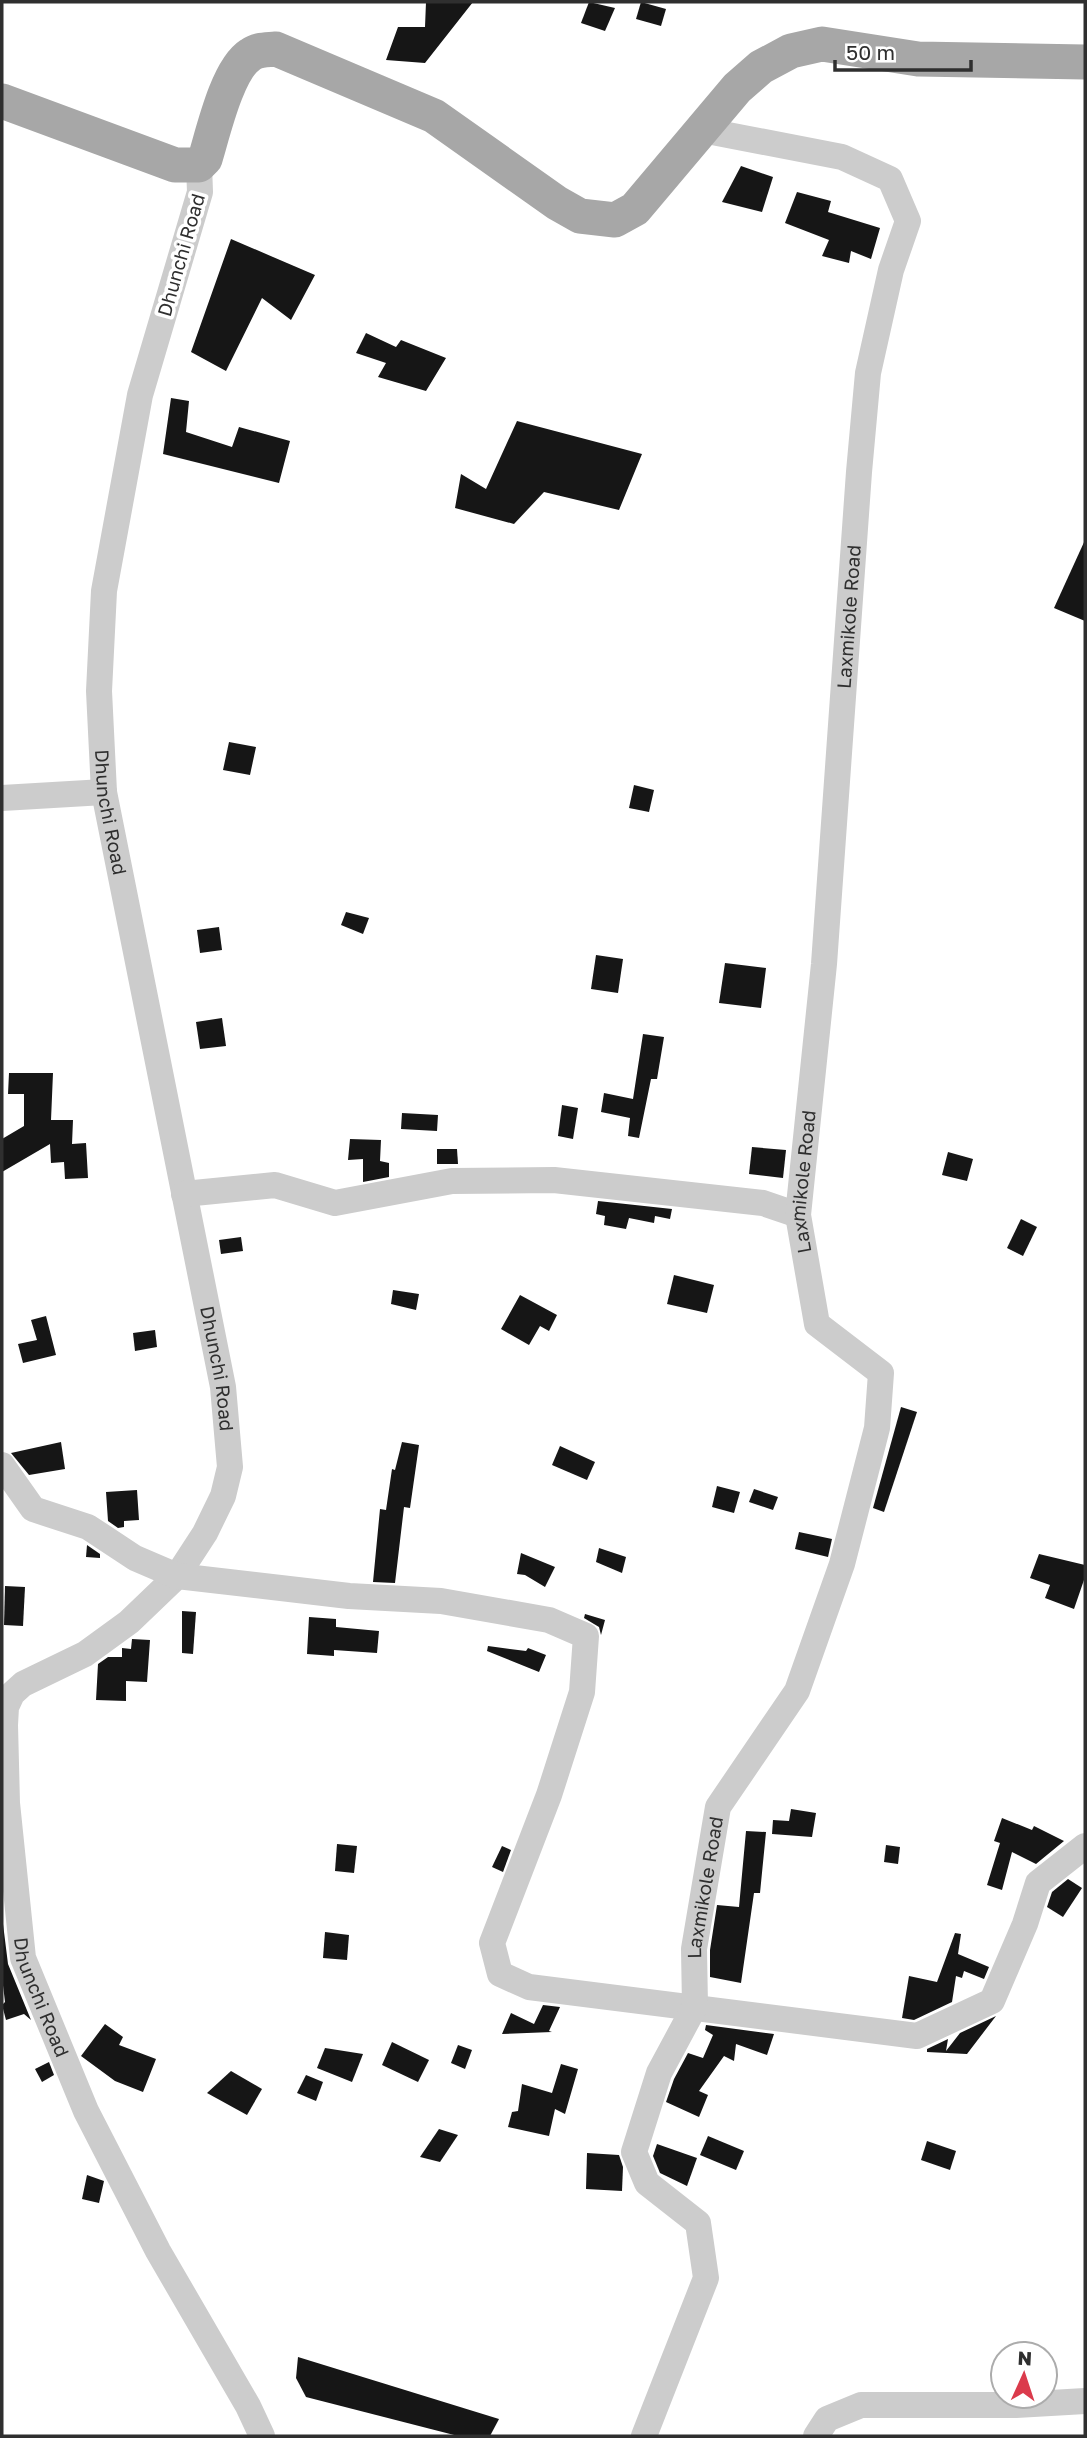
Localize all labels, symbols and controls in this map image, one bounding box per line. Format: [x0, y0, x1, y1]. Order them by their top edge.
scale bar [835, 28, 972, 72]
text: 50 m [846, 39, 895, 65]
street label: Dhunchi Road [152, 191, 209, 319]
street label: Laxmikole Road [832, 544, 865, 690]
street label: Dhunchi Road [91, 749, 132, 877]
street label: Laxmikole Road [785, 1109, 820, 1255]
street label: Dhunchi Road [196, 1304, 239, 1432]
street label: Laxmikole Road [682, 1814, 727, 1959]
street label: Dhunchi Road [10, 1936, 74, 2060]
north arrow [989, 2340, 1059, 2410]
text: N [1017, 2346, 1033, 2369]

